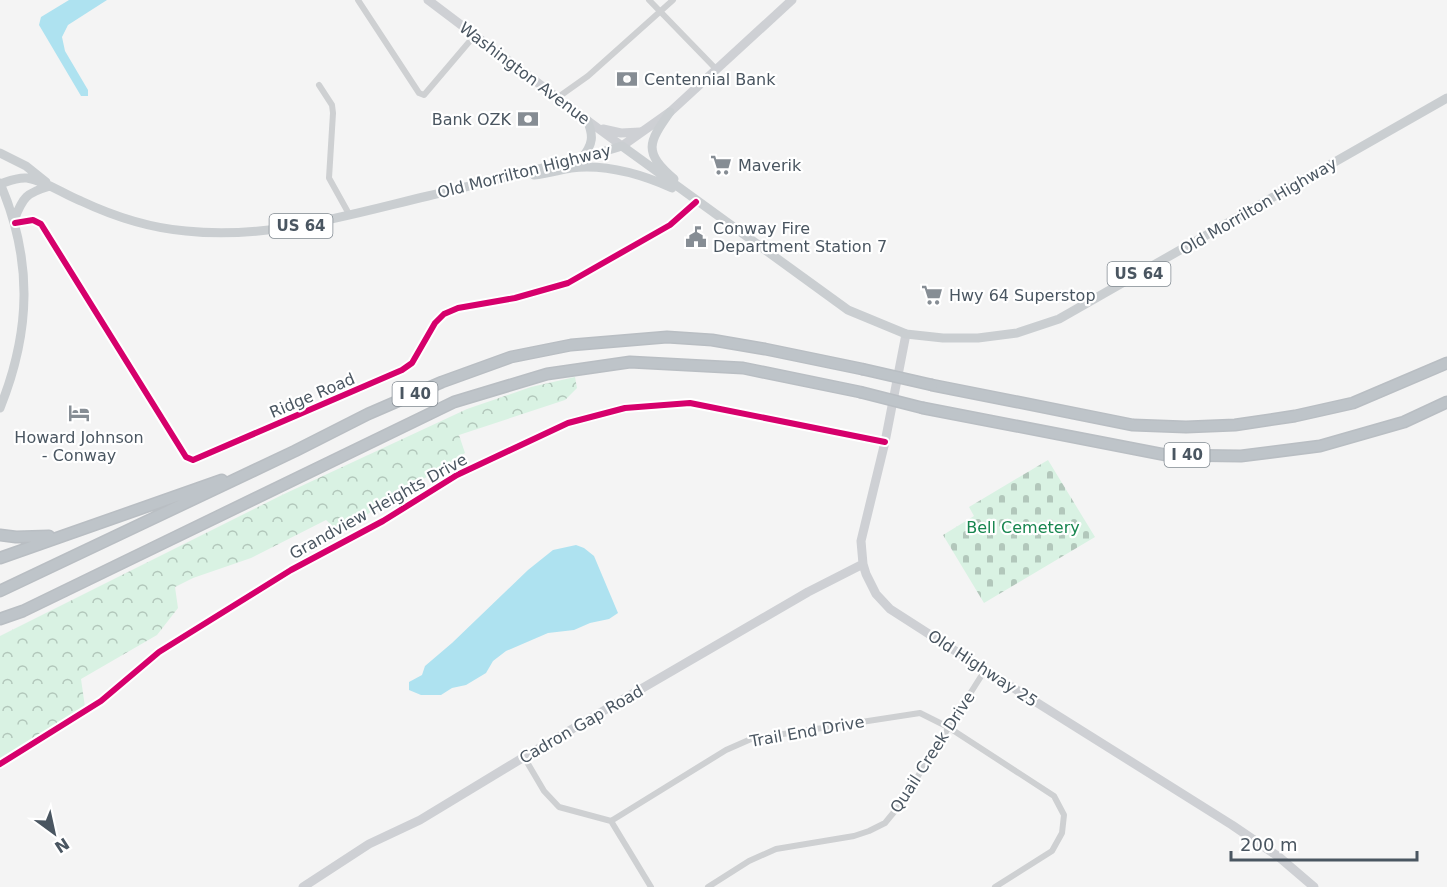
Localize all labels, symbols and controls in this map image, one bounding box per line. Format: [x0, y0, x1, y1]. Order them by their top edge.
street label: Washington Avenue [456, 18, 594, 129]
bank icon: Centennial Bank [615, 67, 639, 91]
place label: Centennial Bank [644, 70, 776, 89]
bank icon: Bank OZK [516, 107, 540, 131]
place label: Bank OZK [432, 110, 512, 129]
street label: Old Morrilton Highway [435, 141, 613, 202]
supermarket icon: Maverik [709, 153, 733, 177]
street label: Old Morrilton Highway [1176, 154, 1340, 259]
place label: Maverik [738, 156, 802, 175]
road number: US 64 [270, 214, 332, 238]
place label: Conway Fire Department Station 7 [713, 219, 887, 256]
public building icon: Conway Fire Department Station 7 [684, 225, 708, 249]
road number: US 64 [1108, 262, 1170, 286]
supermarket icon: Hwy 64 Superstop [920, 283, 944, 307]
place label: Hwy 64 Superstop [949, 286, 1096, 305]
street label: Ridge Road [267, 369, 358, 422]
road number: I 40 [392, 382, 438, 406]
hotel icon: Howard Johnson - Conway [67, 401, 91, 425]
place label: Howard Johnson - Conway [14, 428, 144, 465]
road number: I 40 [1164, 443, 1210, 467]
street label: Grandview Heights Drive [286, 450, 470, 563]
park label: Bell Cemetery [966, 518, 1080, 537]
street label: Old Highway 25 [924, 626, 1041, 711]
street label: Cadron Gap Road [516, 681, 647, 768]
street label: Quail Creek Drive [886, 688, 979, 816]
street label: Trail End Drive [747, 712, 866, 751]
north arrow [24, 803, 84, 863]
scale bar [1231, 824, 1417, 862]
text: N [51, 834, 73, 857]
text: 200 m [1240, 834, 1298, 855]

